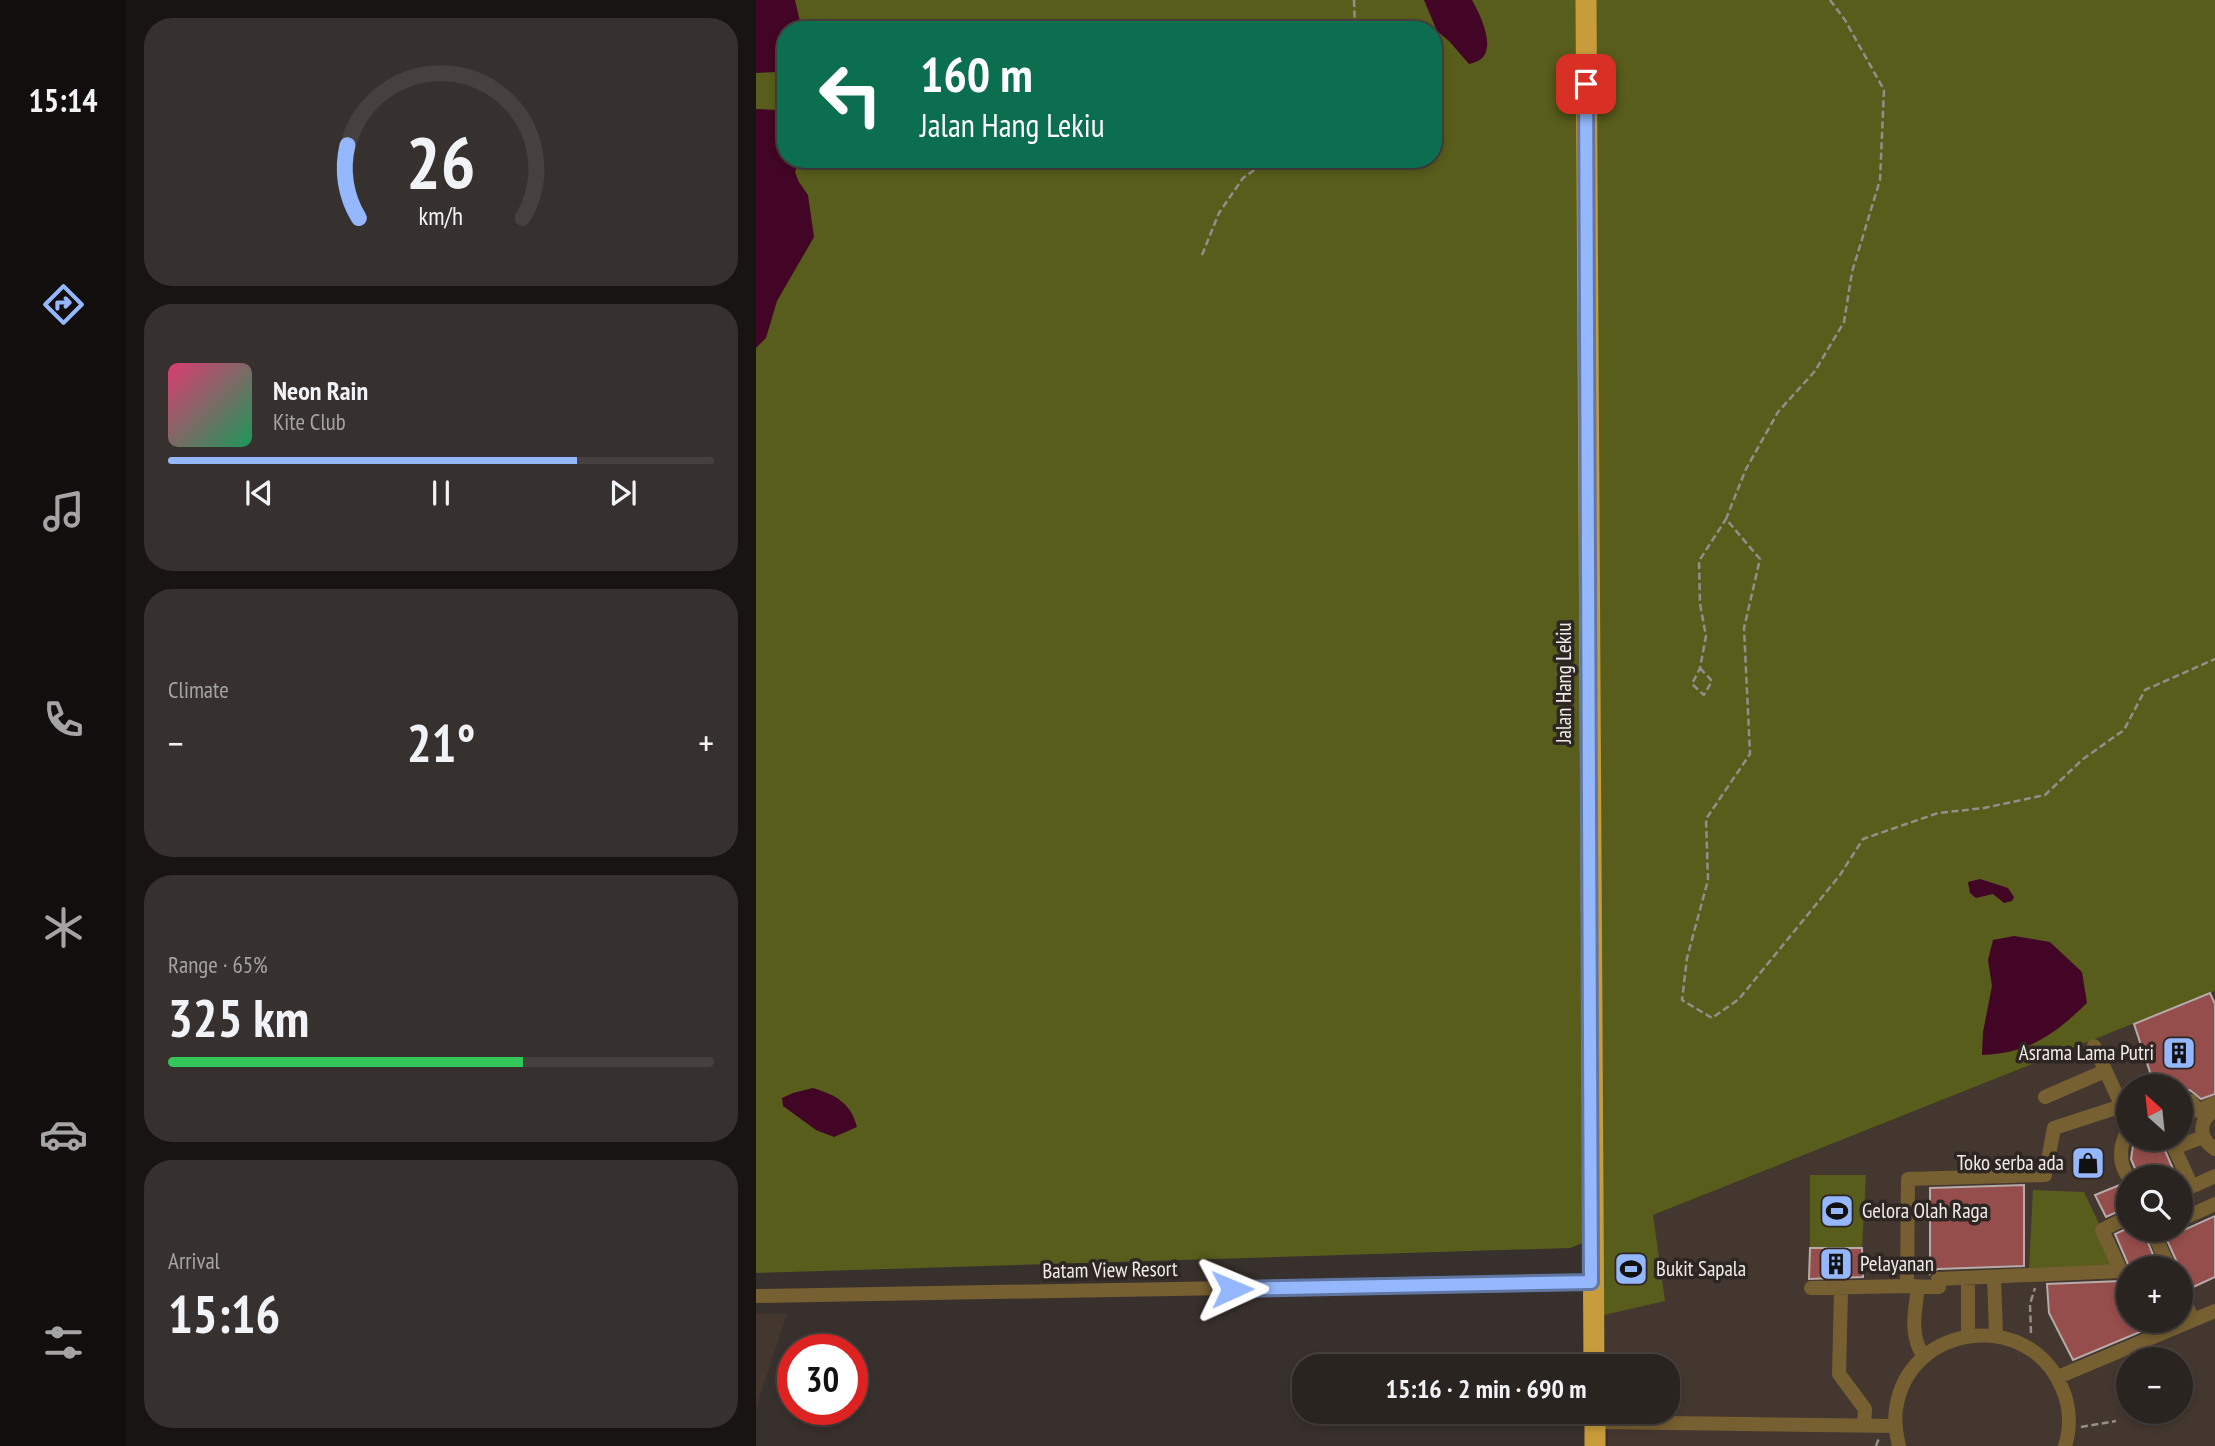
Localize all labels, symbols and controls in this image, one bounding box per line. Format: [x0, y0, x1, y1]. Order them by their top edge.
text: 160 m [920, 42, 1033, 106]
icon: left [805, 49, 896, 140]
pin [1556, 54, 1616, 114]
icon: arrive [1567, 65, 1605, 103]
text: 15:14 [28, 79, 98, 121]
text: Jalan Hang Lekiu [920, 104, 1105, 146]
text: 26 [406, 114, 476, 208]
text: km/h [419, 200, 463, 232]
icon: directions [39, 280, 88, 329]
text: Neon Rain [273, 374, 368, 407]
text: Kite Club [273, 407, 346, 436]
icon: previous [240, 474, 278, 512]
icon: pause [422, 474, 460, 512]
icon: next [604, 474, 642, 512]
icon: music [39, 487, 88, 536]
street label: Jalan Hang Lekiu [1550, 622, 1577, 745]
text: Climate [168, 675, 229, 704]
icon: phone [39, 695, 88, 744]
text: 21° [407, 709, 475, 776]
text: − [168, 718, 184, 767]
text: + [698, 718, 714, 767]
icon: climate [39, 903, 88, 952]
text: Range · 65% [168, 950, 268, 979]
text: 325 km [168, 984, 309, 1051]
building icon: Asrama Lama Putri [2160, 1034, 2198, 1072]
place label: Asrama Lama Putri [2019, 1039, 2154, 1066]
north arrow [2116, 1074, 2193, 1152]
map controls [2116, 1074, 2193, 1424]
icon: car [39, 1110, 88, 1159]
shop icon: Toko serba ada [2069, 1144, 2107, 1182]
place label: Toko serba ada [1957, 1149, 2064, 1176]
button: search [2116, 1165, 2193, 1242]
sports icon: Gelora Olah Raga [1818, 1192, 1856, 1230]
place label: Gelora Olah Raga [1862, 1197, 1988, 1224]
building icon: Pelayanan [1817, 1245, 1855, 1283]
text: Arrival [168, 1246, 220, 1275]
sports icon: Bukit Sapala [1612, 1250, 1650, 1288]
place label: Pelayanan [1860, 1250, 1934, 1277]
position arrow [1195, 1252, 1269, 1326]
street label: Batam View Resort [1042, 1255, 1178, 1284]
place label: Bukit Sapala [1656, 1255, 1746, 1282]
button: + [2116, 1256, 2193, 1333]
text: 15:16 [168, 1280, 280, 1347]
icon: filters [39, 1318, 88, 1367]
speed limit sign: 30 [777, 1334, 868, 1425]
button: − [2116, 1347, 2193, 1424]
text: 15:16 · 2 min · 690 m [1386, 1372, 1586, 1405]

